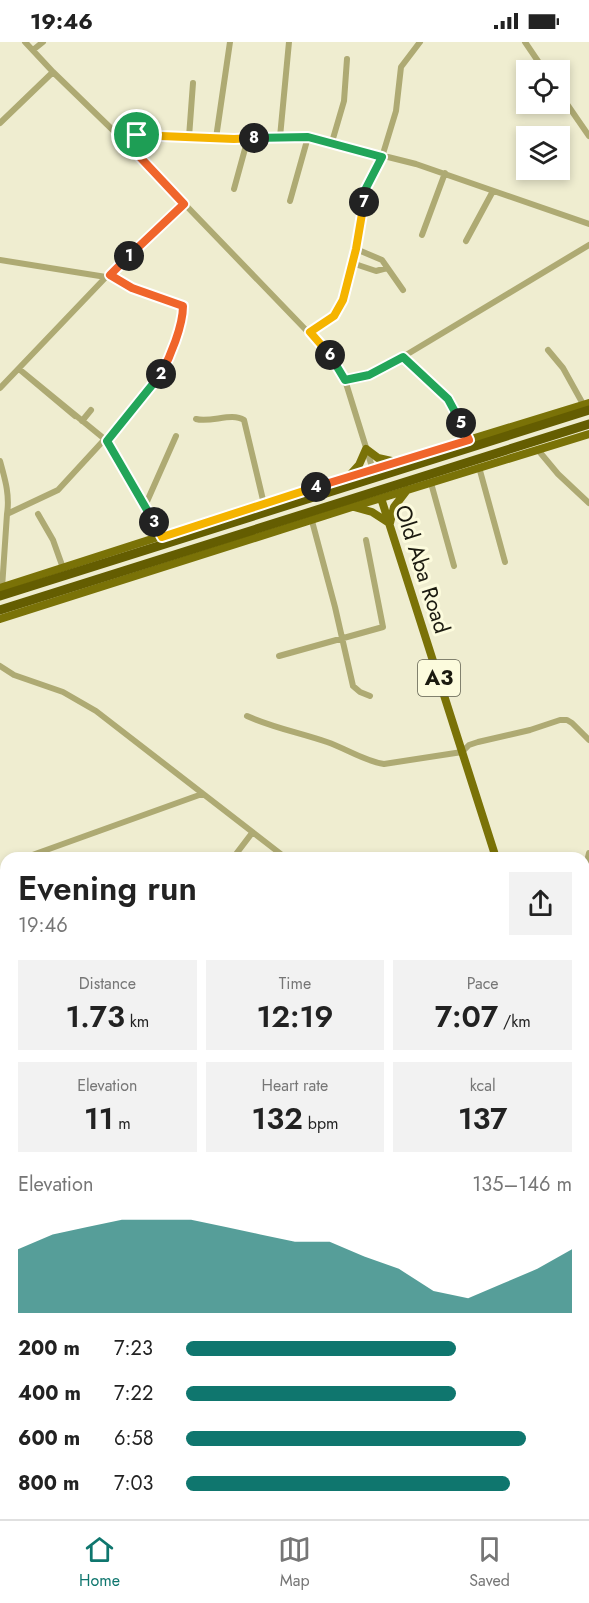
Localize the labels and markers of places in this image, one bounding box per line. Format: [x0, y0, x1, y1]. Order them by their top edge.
pin [111, 109, 162, 160]
pin: 8 [239, 123, 269, 153]
pin: 7 [349, 187, 379, 217]
pin: 1 [114, 241, 144, 271]
pin: 6 [315, 340, 345, 370]
pin: 2 [146, 359, 176, 389]
pin: 5 [446, 408, 476, 438]
pin: 4 [301, 472, 331, 502]
pin: 3 [139, 507, 169, 537]

